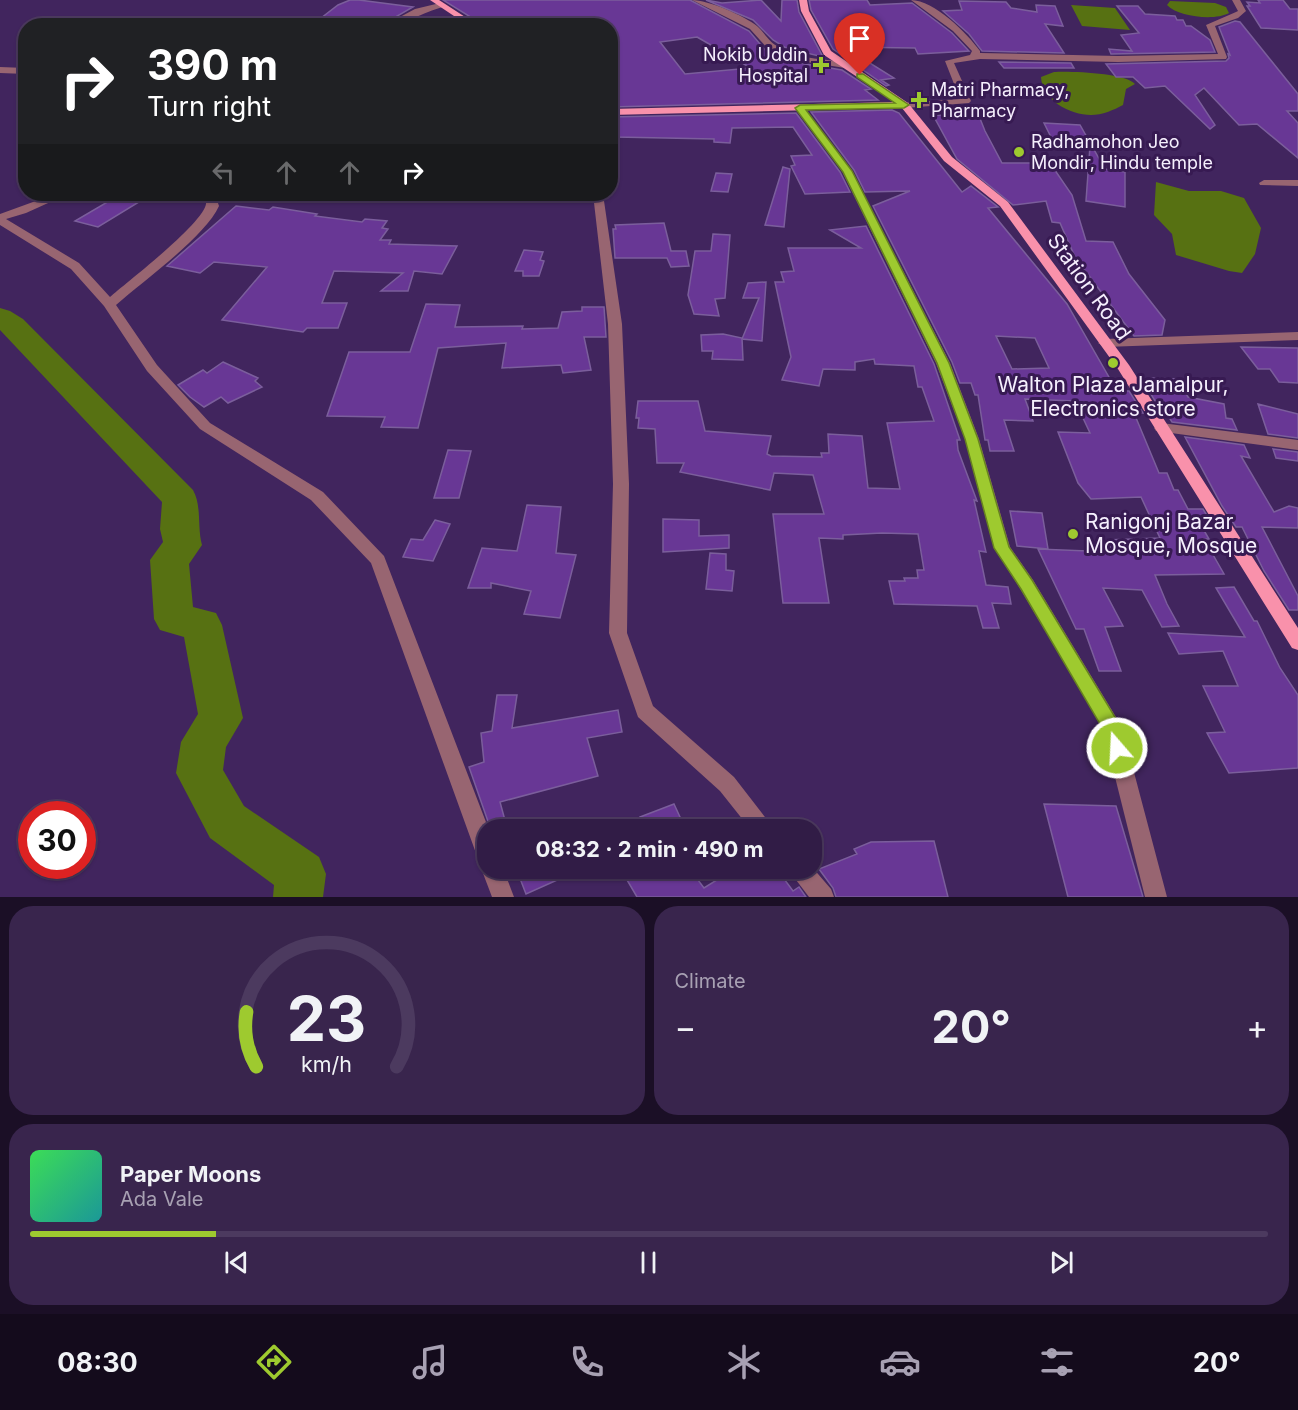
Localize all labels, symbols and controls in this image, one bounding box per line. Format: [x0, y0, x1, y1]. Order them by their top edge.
pin [834, 13, 885, 75]
icon: arrive [843, 22, 876, 55]
text: 390 m [147, 39, 278, 90]
icon: right [48, 42, 126, 120]
place label: Nokib Uddin Hospital [703, 44, 808, 86]
marker: Nokib Uddin Hospital [812, 56, 830, 74]
place label: Matri Pharmacy, Pharmacy [931, 79, 1069, 121]
text: Turn right [147, 90, 271, 123]
marker: Matri Pharmacy, Pharmacy [912, 93, 926, 107]
place label: Radhamohon Jeo Mondir, Hindu temple [1031, 131, 1213, 173]
marker: Radhamohon Jeo Mondir, Hindu temple [1012, 145, 1026, 159]
icon: left [207, 156, 240, 189]
icon: ahead [270, 156, 303, 189]
icon: ahead [333, 156, 366, 189]
icon: right [396, 156, 429, 189]
street label: Station Road [1042, 228, 1136, 345]
marker: Walton Plaza Jamalpur, Electronics store [1106, 356, 1120, 370]
place label: Walton Plaza Jamalpur, Electronics store [998, 372, 1228, 421]
place label: Ranigonj Bazar Mosque, Mosque [1085, 509, 1257, 558]
marker: Ranigonj Bazar Mosque, Mosque [1066, 527, 1080, 541]
position arrow [1085, 716, 1149, 780]
speed limit sign: 30 [18, 801, 96, 879]
text: 08:32 · 2 min · 490 m [535, 836, 764, 862]
text: Climate [675, 969, 746, 993]
text: 23 [287, 981, 367, 1056]
text: 20° [932, 999, 1011, 1054]
text: − [675, 1007, 696, 1047]
text: + [1246, 1007, 1268, 1047]
text: km/h [301, 1052, 352, 1078]
text: Paper Moons [120, 1161, 261, 1187]
text: Ada Vale [120, 1187, 203, 1211]
icon: previous [220, 1246, 253, 1279]
icon: pause [632, 1246, 665, 1279]
icon: next [1045, 1246, 1078, 1279]
icon: directions [253, 1341, 295, 1383]
icon: music [409, 1341, 451, 1383]
icon: phone [566, 1341, 608, 1383]
icon: climate [723, 1341, 765, 1383]
icon: car [879, 1341, 921, 1383]
icon: filters [1036, 1341, 1078, 1383]
text: 08:30 [57, 1346, 138, 1379]
text: 20° [1193, 1346, 1241, 1379]

